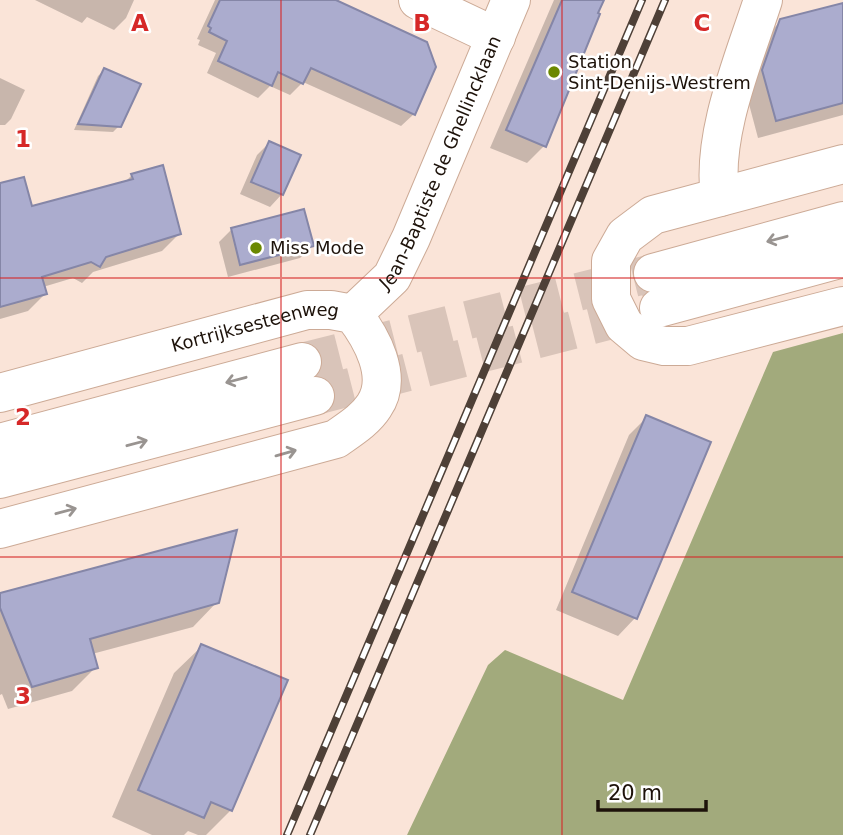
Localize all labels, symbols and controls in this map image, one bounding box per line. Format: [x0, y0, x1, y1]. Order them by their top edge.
text: A [131, 10, 149, 36]
text: B [413, 10, 431, 36]
text: C [694, 10, 710, 36]
street label: Jean-Baptiste de Ghellincklaan [374, 32, 505, 294]
place label: Station Sint-Denijs-Westrem [568, 51, 751, 93]
marker: Station Sint-Denijs-Westrem [546, 64, 562, 80]
text: 1 [15, 126, 31, 152]
one-way arrow [766, 233, 789, 246]
place label: Miss Mode [270, 237, 364, 258]
marker: Miss Mode [248, 240, 264, 256]
street label: Kortrijksesteenweg [169, 299, 341, 356]
one-way arrow [225, 374, 247, 387]
text: 2 [15, 404, 31, 430]
one-way arrow [125, 436, 148, 449]
one-way arrow [274, 445, 296, 458]
one-way arrow [55, 504, 77, 517]
text: 3 [15, 683, 31, 709]
scale bar [598, 768, 706, 812]
text: 20 m [608, 781, 662, 805]

